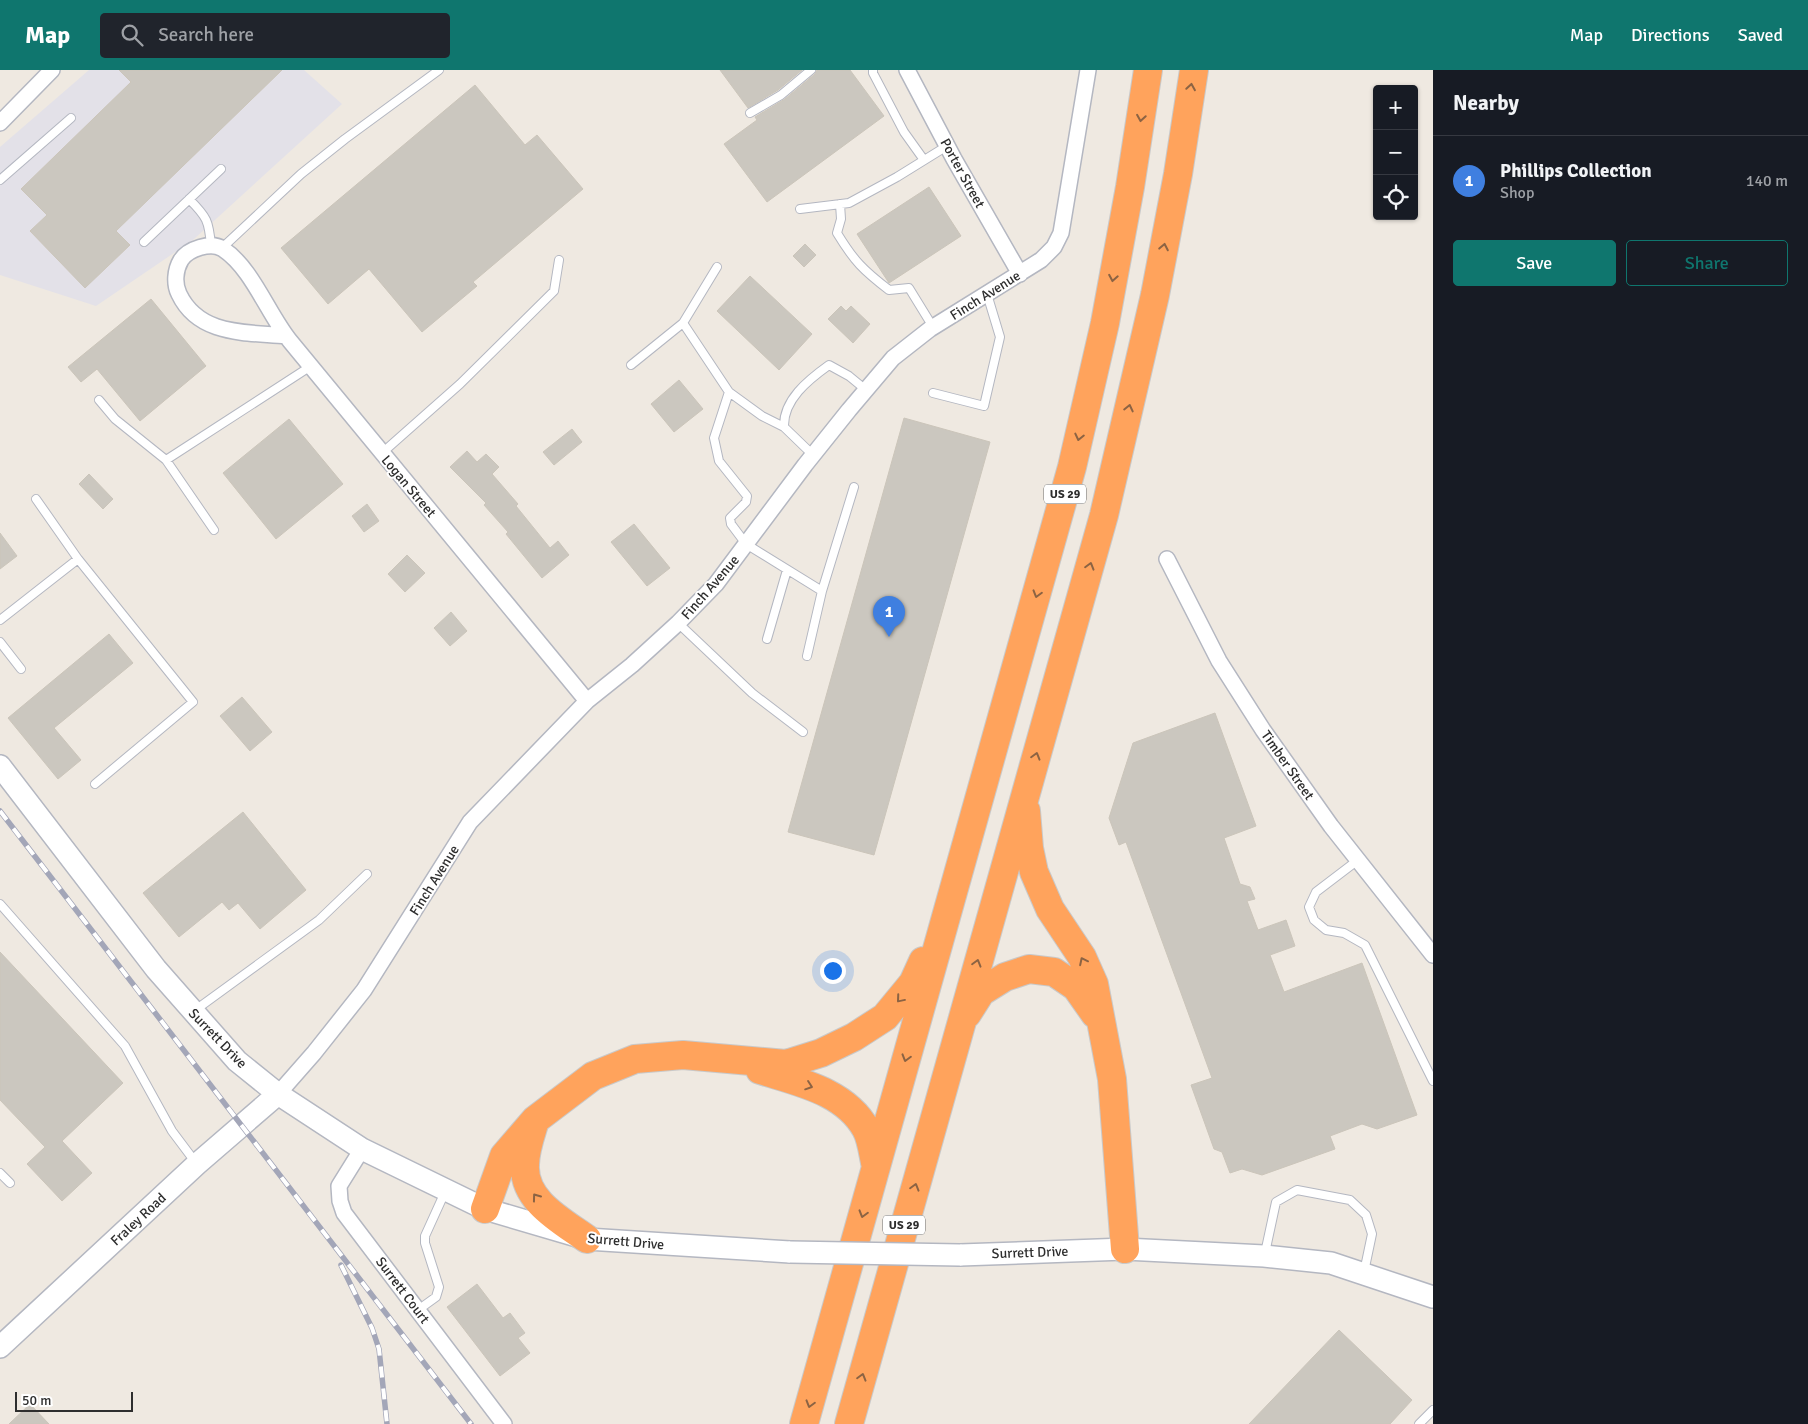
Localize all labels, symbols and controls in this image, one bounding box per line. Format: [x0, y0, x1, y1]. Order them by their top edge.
search box [100, 13, 450, 58]
text: Map [25, 20, 70, 50]
icon: search [118, 21, 146, 49]
text: Search here [158, 23, 254, 47]
text: Map [1570, 24, 1603, 46]
text: Directions [1631, 24, 1710, 46]
text: Saved [1738, 24, 1783, 46]
one-way arrow [1186, 82, 1196, 91]
map controls [1373, 85, 1418, 220]
button: + [1373, 85, 1418, 130]
text: Nearby [1453, 90, 1519, 116]
one-way arrow [1136, 114, 1146, 123]
button: − [1373, 130, 1418, 175]
street label: Porter Street [937, 136, 989, 211]
text: Phillips Collection [1500, 159, 1652, 183]
text: 1 [1465, 171, 1473, 191]
text: 140 m [1746, 171, 1788, 191]
button: locate [1373, 175, 1418, 220]
text: Shop [1500, 183, 1534, 203]
button: Save [1453, 240, 1616, 286]
button: Share [1626, 240, 1788, 286]
one-way arrow [1158, 243, 1168, 251]
street label: Finch Avenue [947, 267, 1024, 324]
one-way arrow [1108, 274, 1118, 283]
one-way arrow [1123, 404, 1134, 413]
one-way arrow [1074, 433, 1085, 442]
street label: Logan Street [378, 452, 440, 521]
road number: US 29 [1044, 484, 1086, 504]
street label: Finch Avenue [678, 552, 743, 623]
one-way arrow [1084, 562, 1094, 570]
one-way arrow [1032, 589, 1042, 598]
pin: 1 [873, 596, 905, 637]
street label: Timber Street [1257, 727, 1318, 803]
one-way arrow [1030, 751, 1041, 760]
street label: Finch Avenue [406, 842, 463, 919]
one-way arrow [1079, 957, 1089, 966]
your location [820, 958, 846, 984]
one-way arrow [972, 959, 982, 967]
one-way arrow [896, 993, 905, 1002]
street label: Surrett Drive [185, 1005, 250, 1072]
one-way arrow [902, 1054, 912, 1062]
one-way arrow [805, 1081, 813, 1091]
one-way arrow [909, 1183, 919, 1191]
street label: Fraley Road [107, 1189, 170, 1249]
one-way arrow [533, 1193, 542, 1203]
one-way arrow [858, 1209, 869, 1218]
road number: US 29 [883, 1216, 925, 1234]
street label: Surrett Drive [587, 1230, 665, 1253]
street label: Surrett Drive [991, 1243, 1069, 1262]
street label: Surrett Court [372, 1254, 433, 1327]
one-way arrow [856, 1373, 867, 1381]
scale bar [15, 1389, 132, 1412]
text: 50 m [22, 1392, 51, 1409]
one-way arrow [805, 1399, 815, 1407]

